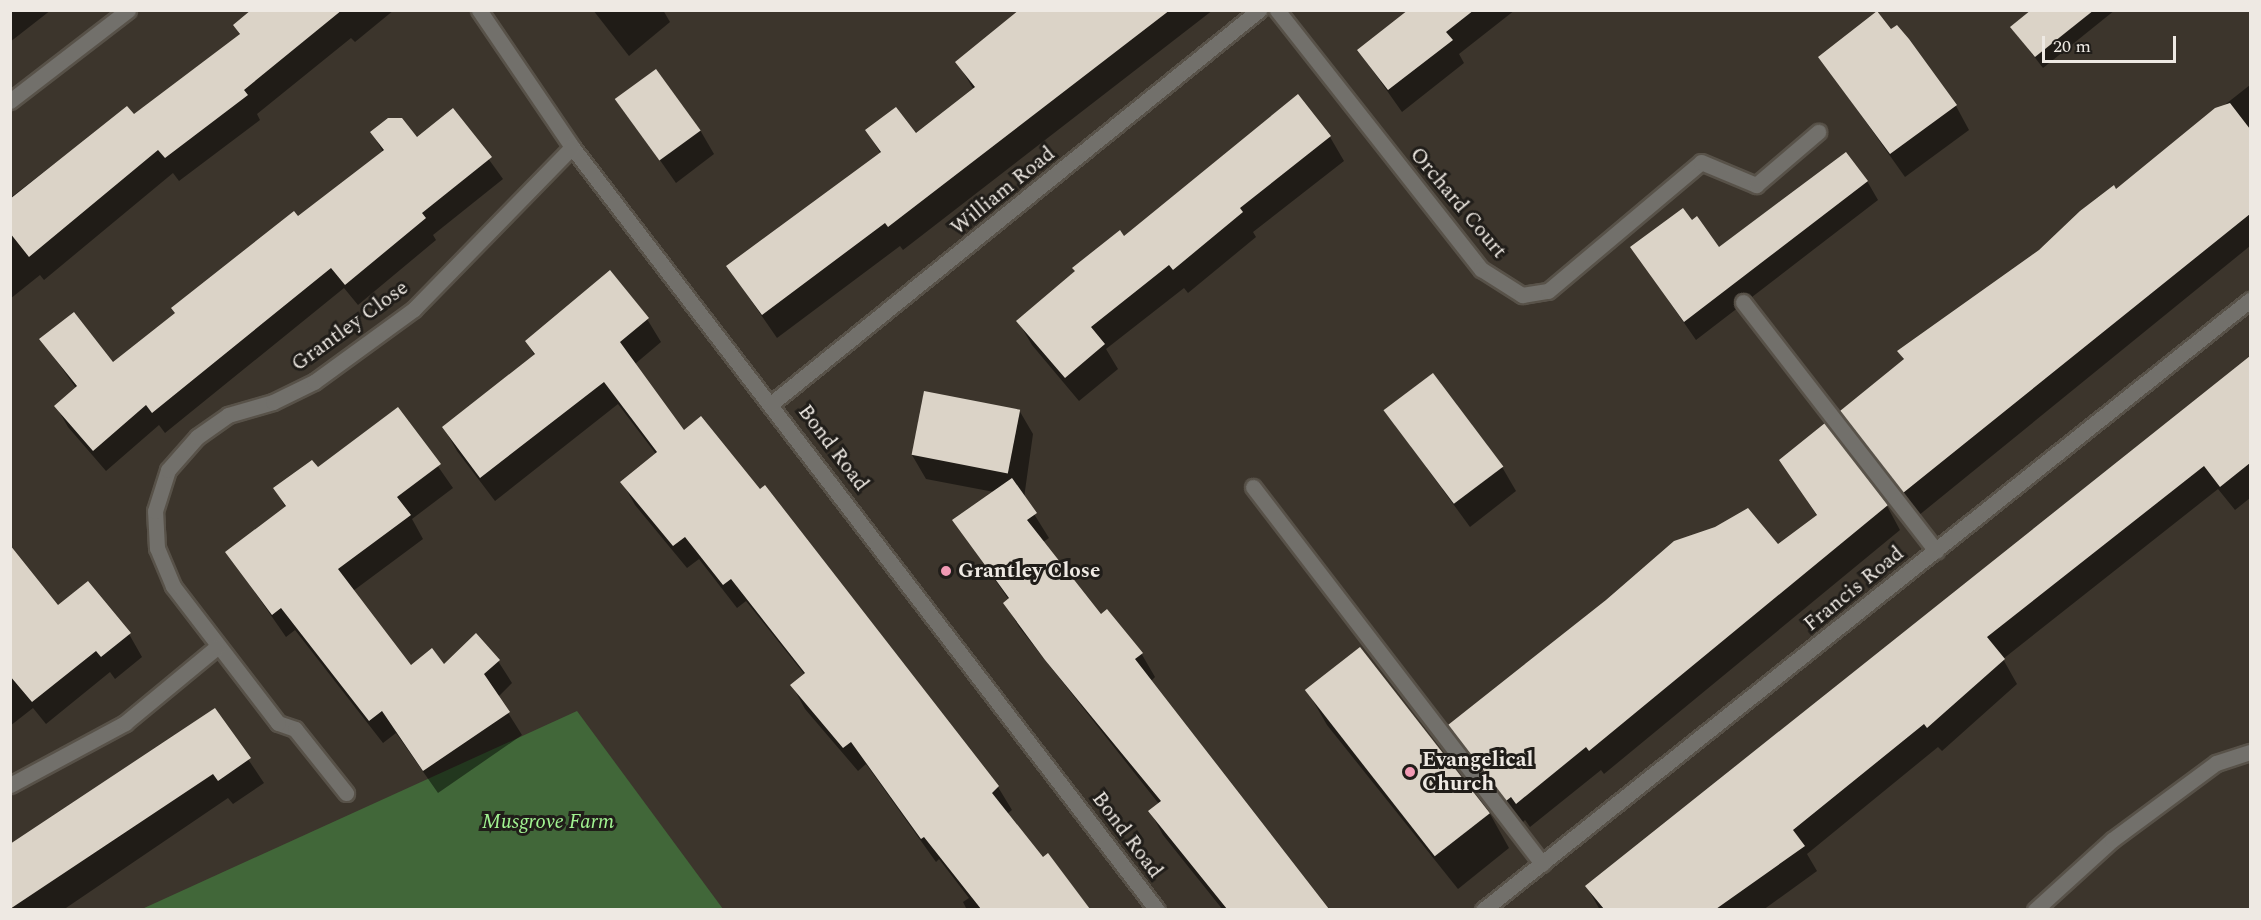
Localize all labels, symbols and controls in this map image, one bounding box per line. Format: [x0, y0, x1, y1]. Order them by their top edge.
scale bar [2045, 24, 2178, 62]
text: 20 m [2053, 33, 2091, 60]
street label: William Road [946, 141, 1060, 241]
street label: Orchard Court [1404, 142, 1512, 264]
street label: Grantley Close [287, 275, 413, 377]
street label: Bond Road [792, 400, 874, 496]
street label: Francis Road [1799, 541, 1909, 637]
place label: Grantley Close [958, 558, 1100, 584]
marker: Grantley Close [939, 564, 953, 578]
place label: Evangelical Church [1422, 747, 1533, 797]
marker: Evangelical Church [1403, 765, 1417, 779]
street label: Bond Road [1086, 787, 1168, 883]
park label: Musgrove Farm [482, 809, 614, 835]

